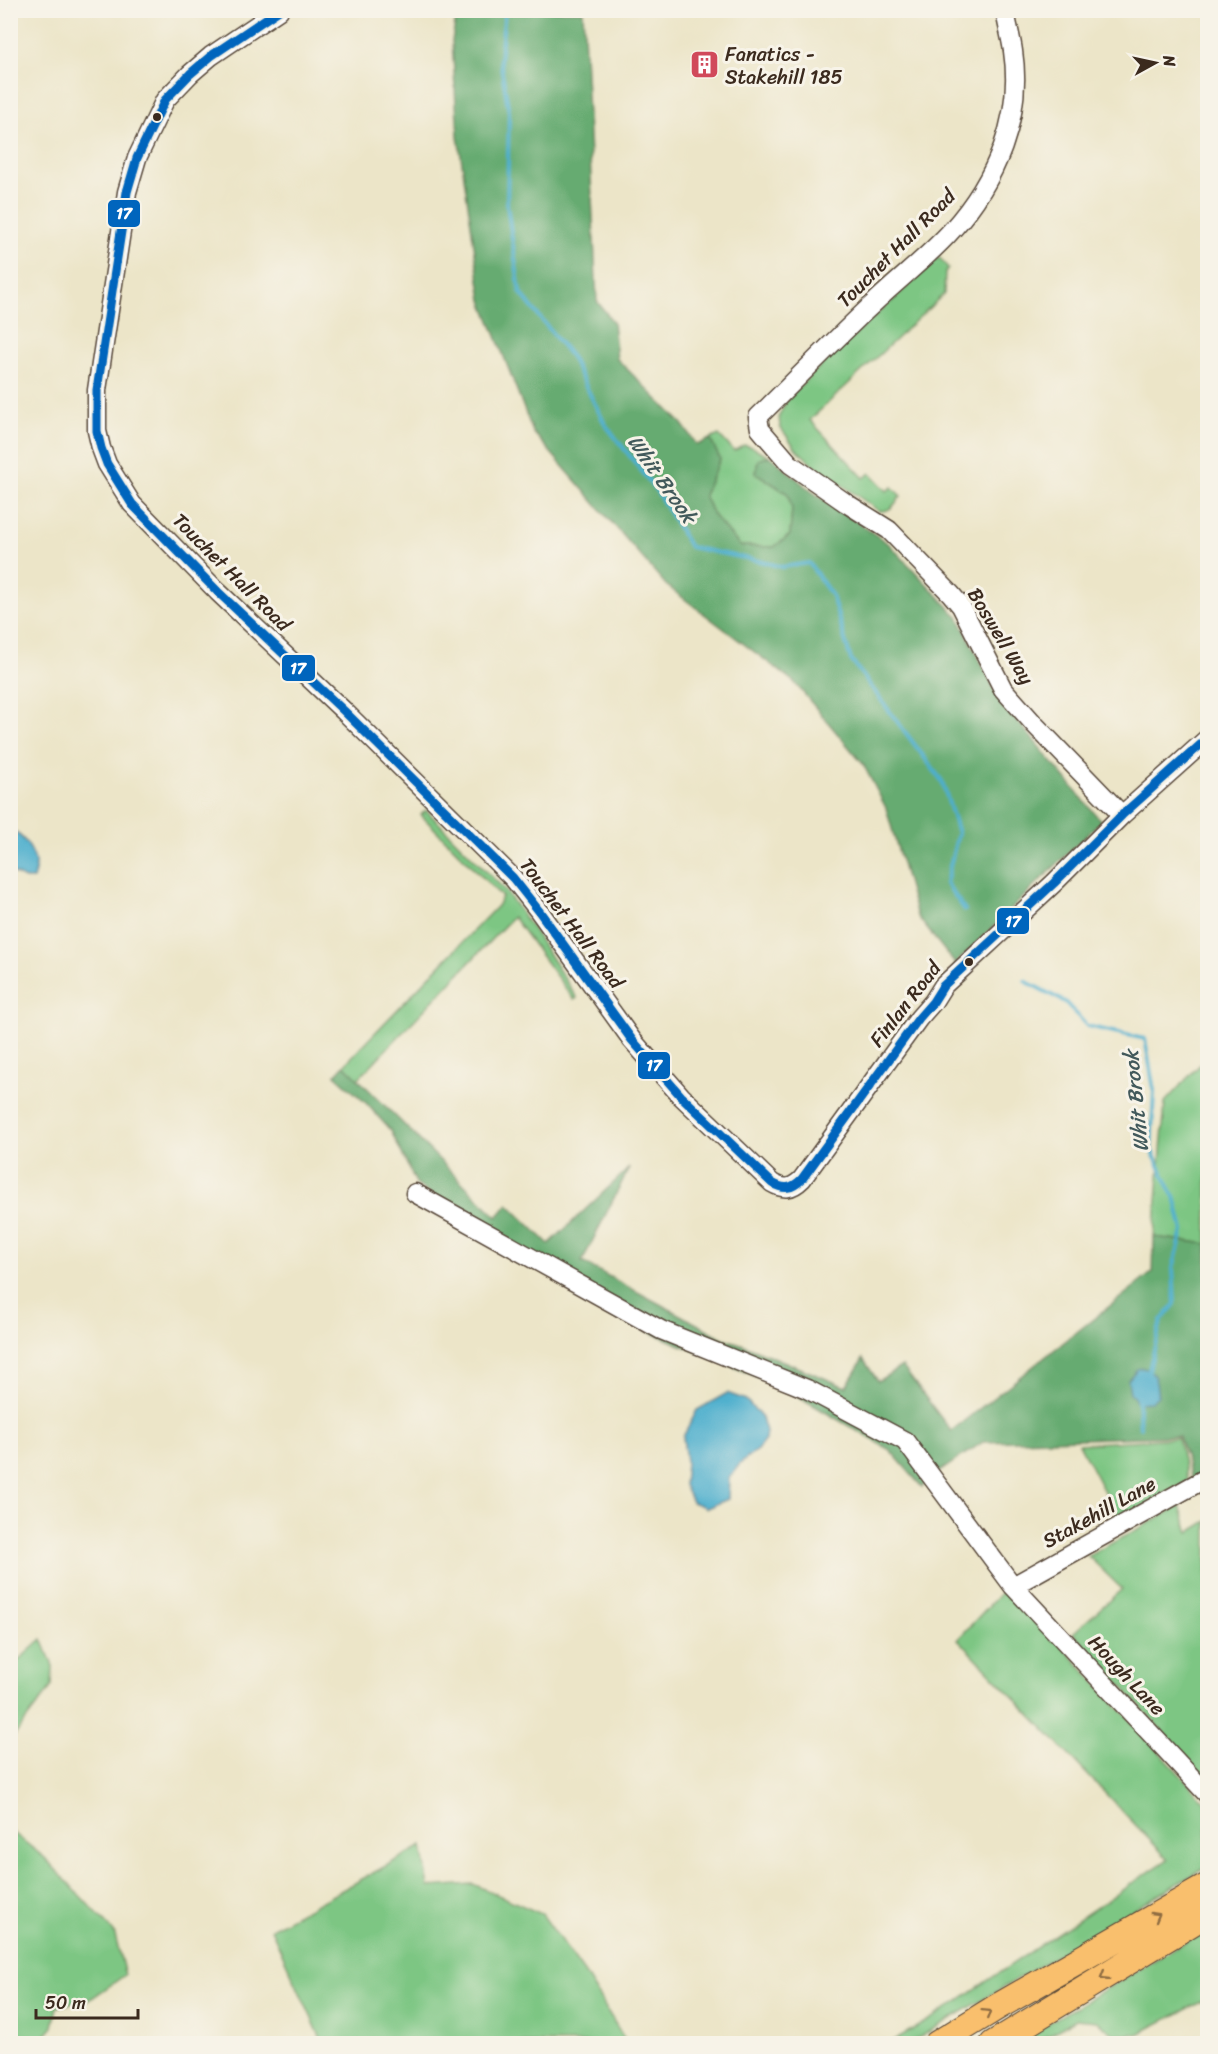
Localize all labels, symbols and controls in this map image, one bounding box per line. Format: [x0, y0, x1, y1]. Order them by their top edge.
north arrow [1125, 33, 1185, 93]
place label: Fanatics - Stakehill 185 [725, 37, 843, 95]
building icon: Fanatics - Stakehill 185 [688, 49, 720, 81]
text: N [1154, 52, 1185, 69]
unlabelled marker [151, 111, 163, 123]
street label: Touchet Hall Road [828, 179, 965, 316]
line badge: 17 [107, 199, 141, 228]
text: 17 [116, 199, 134, 228]
water label: Whit Brook [617, 426, 708, 534]
street label: Touchet Hall Road [164, 504, 301, 641]
street label: Boswell Way [958, 581, 1044, 692]
line badge: 17 [281, 654, 316, 682]
text: 17 [290, 654, 308, 683]
street label: Touchet Hall Road [510, 850, 634, 998]
line badge: 17 [996, 907, 1030, 935]
text: 17 [1005, 907, 1023, 936]
street label: Finlan Road [860, 952, 951, 1055]
unlabelled marker [963, 956, 975, 968]
water label: Whit Brook [1111, 1046, 1160, 1154]
line badge: 17 [637, 1051, 671, 1080]
text: 17 [646, 1051, 664, 1080]
street label: Stakehill Lane [1036, 1467, 1163, 1558]
street label: Hough Lane [1079, 1626, 1174, 1724]
one-way arrow [1150, 1912, 1161, 1923]
one-way arrow [1100, 1969, 1110, 1981]
scale bar [36, 1982, 138, 2020]
text: 50 m [45, 1987, 86, 2019]
one-way arrow [981, 2008, 991, 2020]

